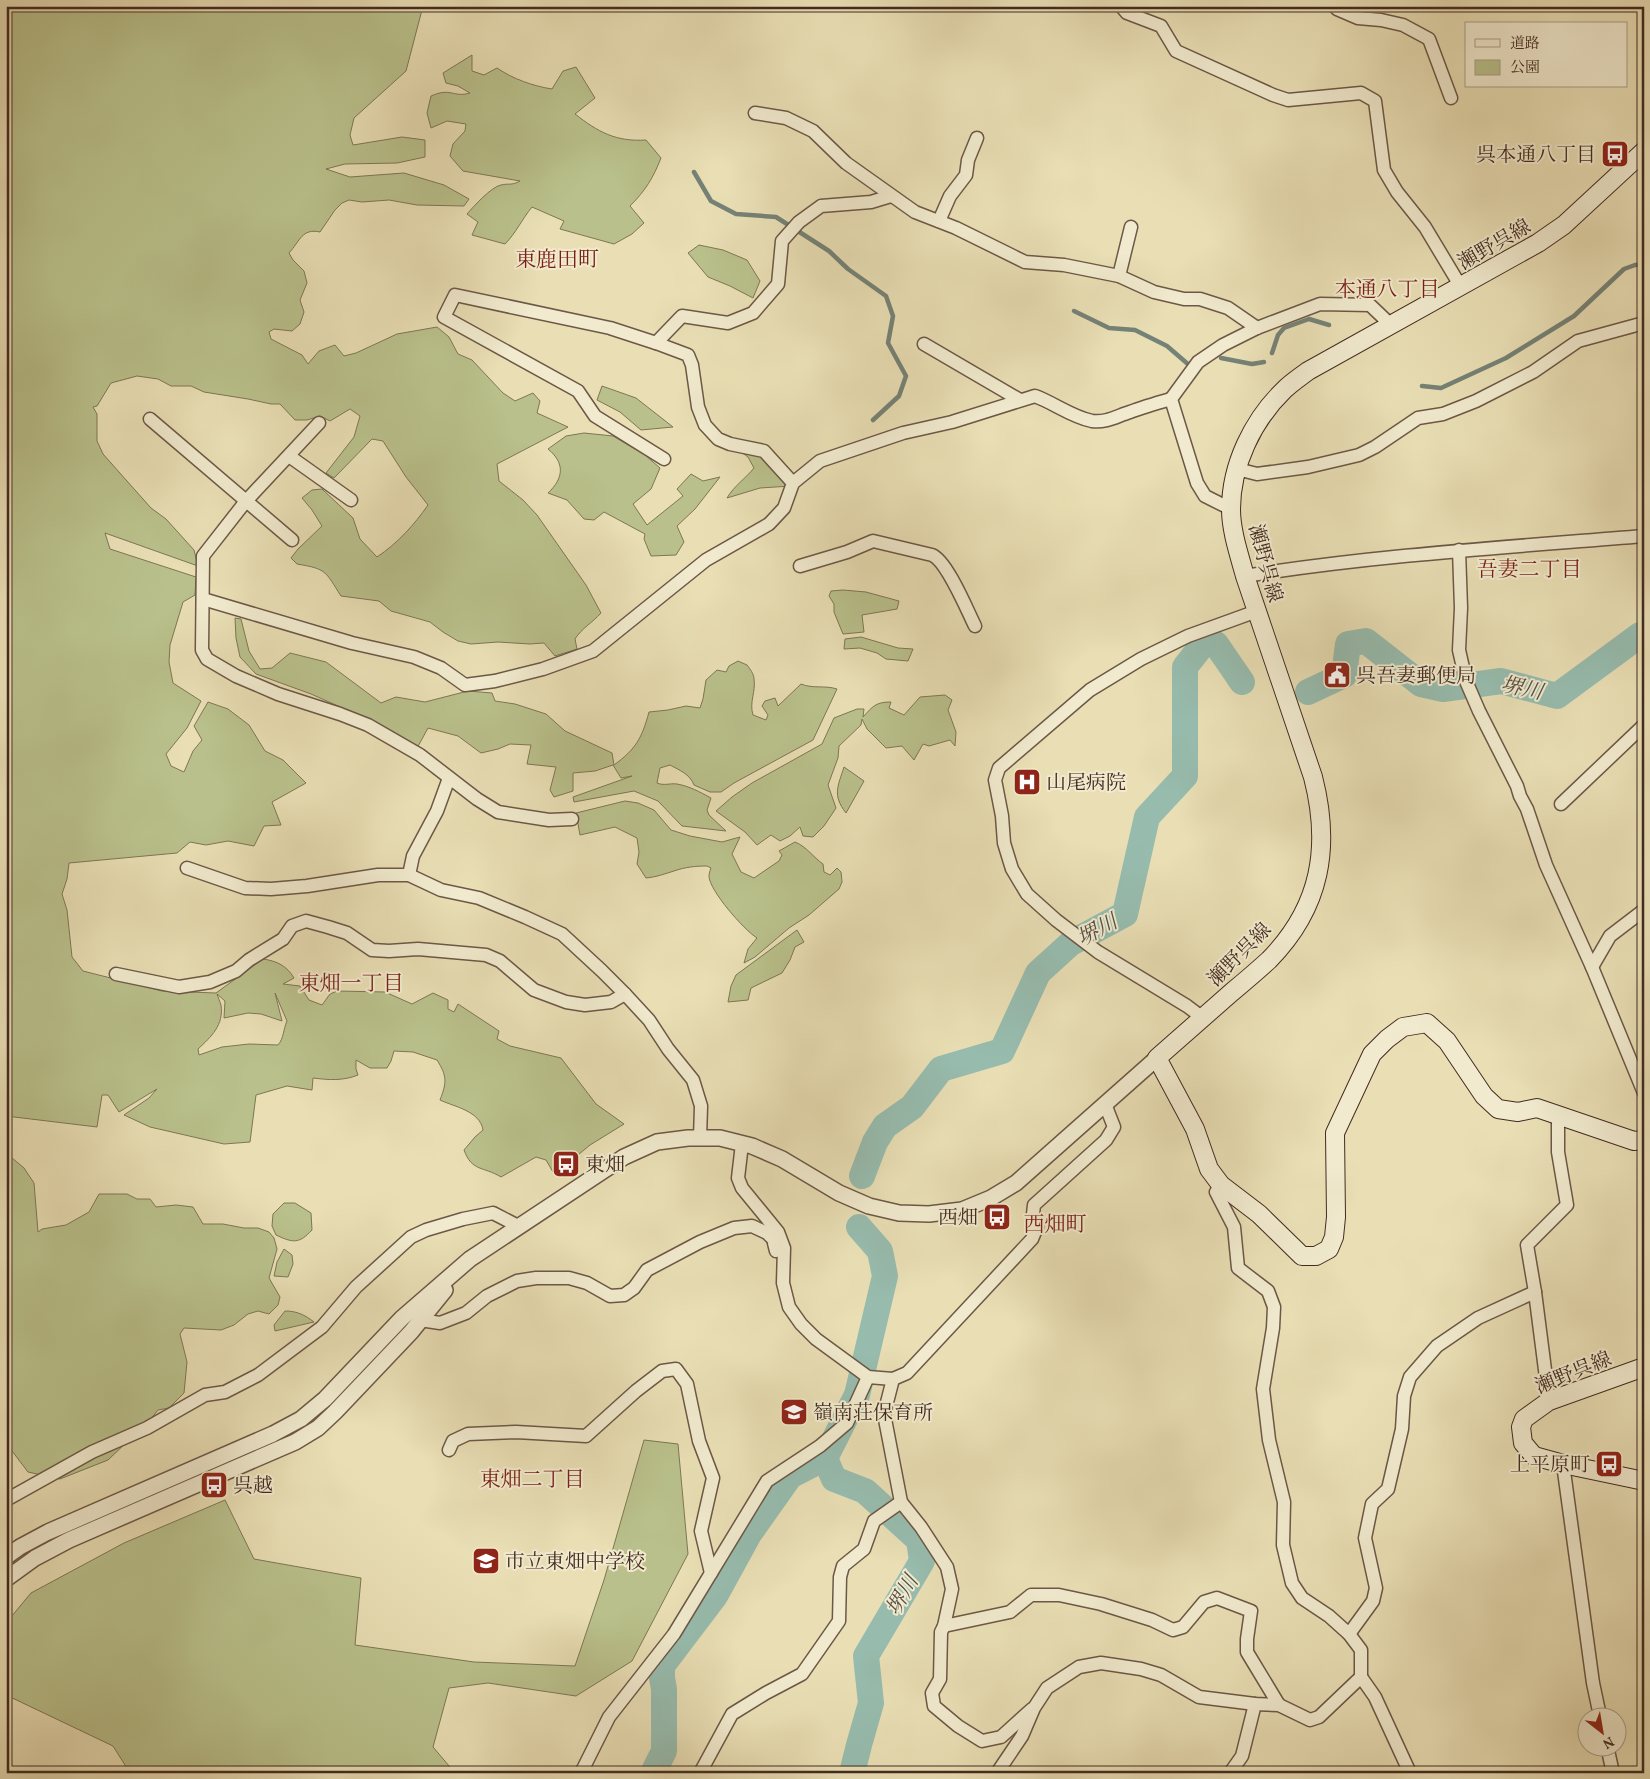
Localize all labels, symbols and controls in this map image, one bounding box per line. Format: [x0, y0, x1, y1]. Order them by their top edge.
legend [1465, 22, 1628, 88]
text: 道路 [1510, 34, 1540, 55]
text: 公園 [1510, 58, 1540, 79]
bus stop icon: 呉本通八丁目 [1600, 139, 1630, 169]
place label: 呉本通八丁目 [1476, 142, 1596, 170]
street label: 瀬野呉線 [1453, 214, 1537, 278]
district label: 東鹿田町 [515, 246, 599, 275]
district label: 本通八丁目 [1335, 276, 1440, 305]
street label: 瀬野呉線 [1240, 521, 1288, 606]
district label: 吾妻二丁目 [1477, 556, 1582, 585]
public building icon: 呉吾妻郵便局 [1322, 660, 1352, 690]
place label: 呉吾妻郵便局 [1356, 663, 1476, 691]
water label: 堺川 [1498, 671, 1547, 708]
hospital icon: 山尾病院 [1012, 767, 1042, 797]
place label: 山尾病院 [1046, 770, 1126, 798]
water label: 堺川 [1072, 907, 1125, 954]
street label: 瀬野呉線 [1202, 917, 1279, 994]
district label: 東畑一丁目 [299, 970, 404, 999]
bus stop icon: 東畑 [551, 1149, 581, 1179]
place label: 東畑 [585, 1152, 625, 1180]
bus stop icon: 西畑 [982, 1202, 1012, 1232]
place label: 西畑 [938, 1205, 978, 1233]
district label: 西畑町 [1024, 1211, 1087, 1240]
street label: 瀬野呉線 [1531, 1346, 1616, 1402]
school or university icon: 嶺南荘保育所 [779, 1397, 809, 1427]
place label: 嶺南荘保育所 [813, 1400, 933, 1428]
bus stop icon: 上平原町 [1594, 1449, 1624, 1479]
place label: 上平原町 [1510, 1452, 1590, 1480]
district label: 東畑二丁目 [480, 1466, 585, 1495]
bus stop icon: 呉越 [199, 1470, 229, 1500]
place label: 呉越 [233, 1473, 273, 1501]
school or university icon: 市立東畑中学校 [471, 1546, 501, 1576]
place label: 市立東畑中学校 [505, 1549, 645, 1577]
water label: 堺川 [880, 1569, 927, 1621]
north arrow [1578, 1706, 1628, 1756]
text: N [1599, 1731, 1617, 1753]

